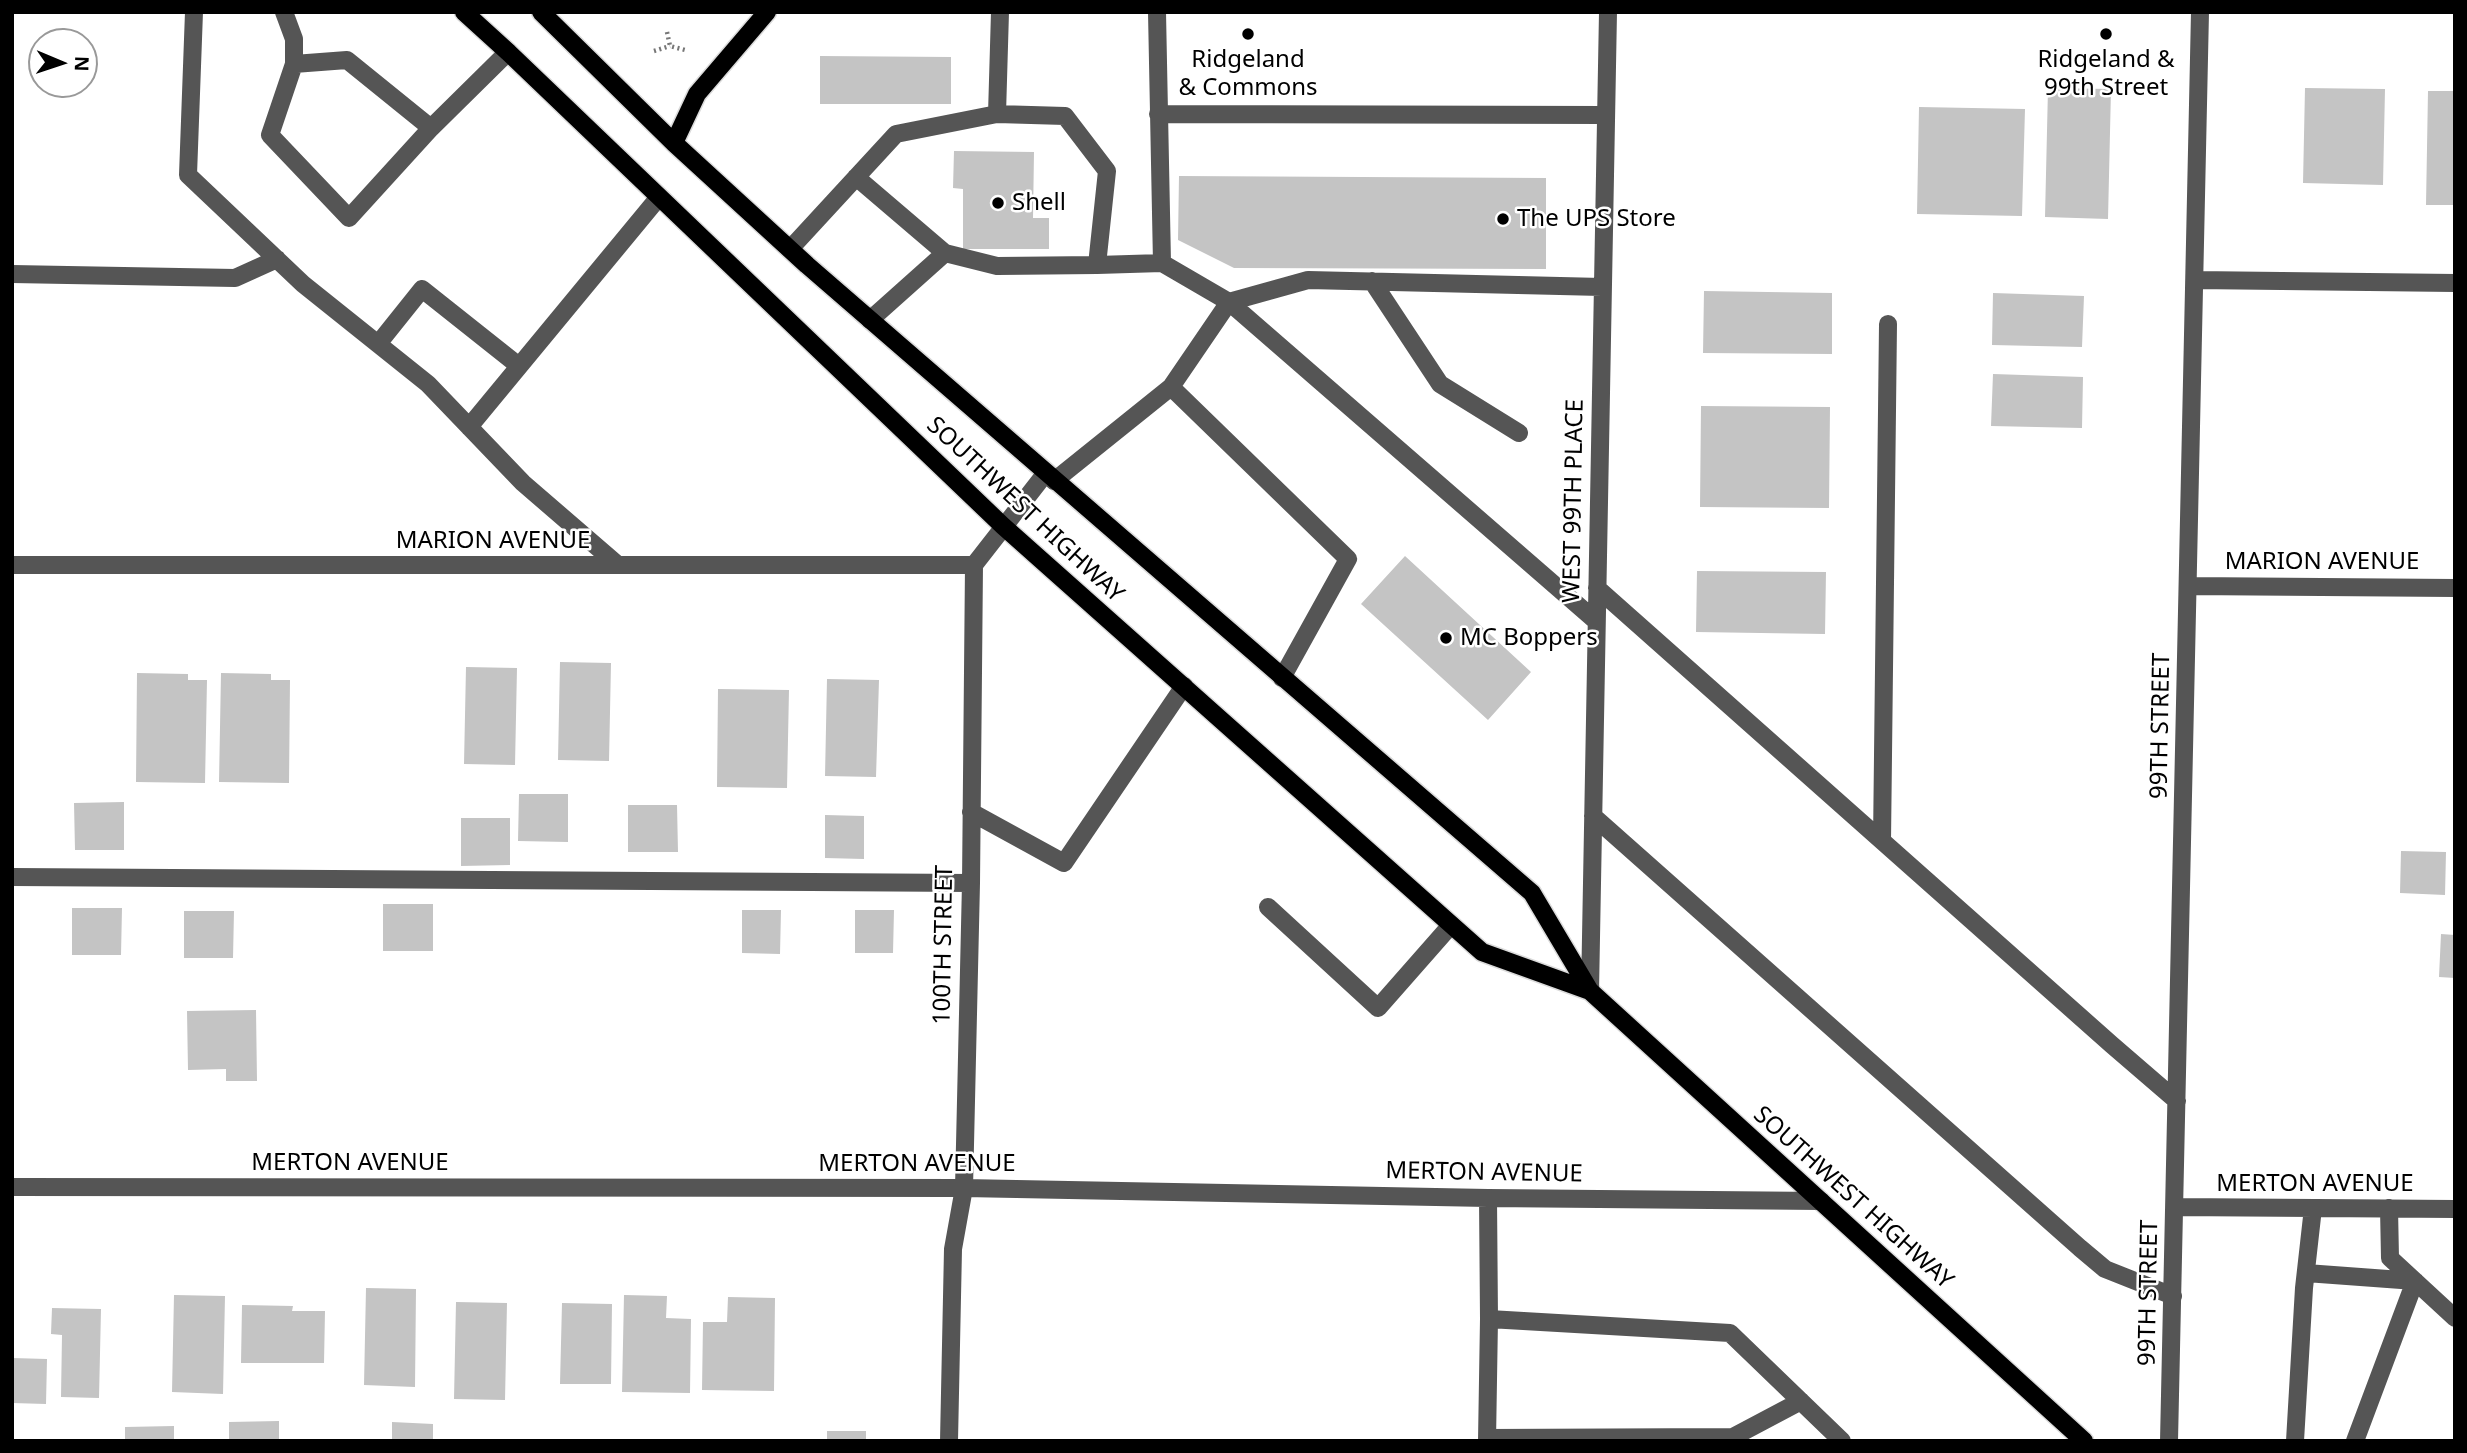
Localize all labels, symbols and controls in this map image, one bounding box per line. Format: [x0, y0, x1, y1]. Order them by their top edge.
marker: Ridgeland & Commons [1240, 26, 1256, 42]
marker: Ridgeland & 99th Street [2098, 26, 2114, 42]
north arrow [28, 28, 98, 98]
place label: Ridgeland & Commons [1178, 46, 1318, 102]
place label: Ridgeland & 99th Street [2037, 46, 2175, 102]
text: N [69, 55, 95, 72]
place label: Shell [1012, 189, 1066, 217]
marker: Shell [990, 195, 1006, 211]
place label: The UPS Store [1517, 205, 1676, 233]
marker: The UPS Store [1495, 211, 1511, 227]
street label: WEST 99TH PLACE [1558, 399, 1590, 603]
street label: SOUTHWEST HIGHWAY [920, 411, 1130, 609]
street label: MARION AVENUE [396, 527, 590, 555]
street label: MARION AVENUE [2225, 548, 2419, 576]
place label: MC Boppers [1460, 624, 1598, 652]
marker: MC Boppers [1438, 630, 1454, 646]
street label: 99TH STREET [2145, 653, 2177, 799]
street label: 100TH STREET [928, 865, 960, 1025]
street label: SOUTHWEST HIGHWAY [1747, 1101, 1959, 1295]
street label: MERTON AVENUE [251, 1149, 449, 1177]
street label: MERTON AVENUE [818, 1150, 1016, 1178]
street label: MERTON AVENUE [1385, 1157, 1583, 1189]
street label: MERTON AVENUE [2216, 1170, 2414, 1198]
street label: 99TH STREET [2133, 1220, 2165, 1366]

